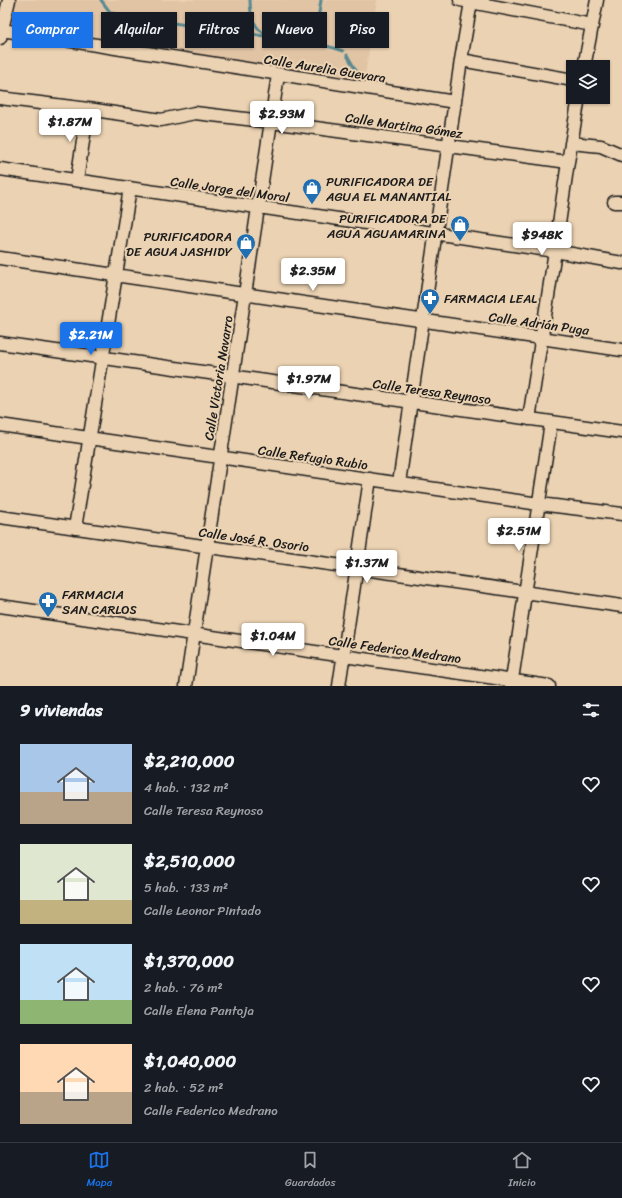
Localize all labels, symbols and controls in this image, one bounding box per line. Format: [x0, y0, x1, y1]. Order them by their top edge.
chip: Comprar [12, 12, 93, 48]
chip: Alquilar [101, 12, 177, 48]
chip: Filtros [185, 12, 254, 48]
chip: Nuevo [262, 12, 327, 48]
chip: Piso [335, 12, 389, 48]
street label: Calle Aurelia Guevara [262, 48, 388, 90]
map controls [566, 60, 610, 104]
button: layers [566, 60, 610, 104]
pin: $2.93M [249, 101, 315, 135]
text: $2.93M [259, 102, 305, 125]
street label: Calle Martina Gómez [344, 106, 465, 145]
pin: $1.87M [37, 109, 103, 143]
text: $1.87M [48, 110, 92, 133]
street label: Calle Jorge del Moral [169, 170, 291, 209]
place label: PURIFICADORA DE AGUA EL MANANTIAL [325, 170, 451, 208]
shop icon: PURIFICADORA DE AGUA EL MANANTIAL [301, 177, 323, 205]
place label: PURIFICADORA DE AGUA AGUAMARINA [326, 207, 447, 245]
shop icon: PURIFICADORA DE AGUA AGUAMARINA [449, 214, 471, 242]
pin: $948K [514, 222, 570, 256]
text: $948K [522, 223, 562, 246]
place label: PURIFICADORA DE AGUA JASHIDY [126, 225, 233, 263]
shop icon: PURIFICADORA DE AGUA JASHIDY [235, 232, 257, 260]
pin: $2.35M [280, 258, 346, 292]
text: $2.35M [290, 259, 336, 282]
pharmacy icon: FARMACIA LEAL [419, 287, 441, 315]
place label: FARMACIA LEAL [444, 287, 537, 310]
street label: Calle Adrián Puga [487, 305, 591, 342]
street label: Calle Victoria Navarro [197, 313, 240, 442]
pin: $2.21M [58, 322, 124, 356]
text: $2.21M [69, 323, 113, 346]
pin: $1.97M [276, 366, 342, 400]
text: $1.97M [287, 367, 331, 390]
street label: Calle Teresa Reynoso [371, 372, 493, 411]
street label: Calle Refugio Rubio [257, 438, 370, 477]
pin: $2.51M [486, 518, 552, 552]
text: $2.51M [497, 519, 541, 542]
street label: Calle José R. Osorio [197, 520, 311, 559]
pin: $1.37M [334, 550, 400, 584]
text: $1.37M [345, 551, 389, 574]
place label: FARMACIA SAN CARLOS [62, 583, 137, 621]
pharmacy icon: FARMACIA SAN CARLOS [37, 590, 59, 618]
pin: $1.04M [240, 623, 306, 657]
text: $1.04M [250, 624, 296, 647]
street label: Calle Federico Medrano [327, 629, 463, 670]
text: 9 viviendas [20, 695, 103, 725]
icon: filters [580, 699, 602, 721]
text: $2,210,000 [144, 746, 234, 776]
icon: home [52, 760, 100, 808]
icon: heart [580, 773, 602, 795]
text: 4 hab. · 132 m² [144, 776, 229, 799]
text: Calle Teresa Reynoso [144, 799, 263, 822]
text: $2,510,000 [144, 846, 235, 876]
icon: home [52, 860, 100, 908]
icon: heart [580, 873, 602, 895]
text: 5 hab. · 133 m² [144, 876, 228, 899]
text: Calle Leonor Pintado [144, 899, 261, 922]
text: $1,370,000 [144, 946, 234, 976]
icon: home [52, 960, 100, 1008]
icon: heart [580, 973, 602, 995]
text: 2 hab. · 76 m² [144, 976, 223, 999]
text: Calle Elena Pantoja [144, 999, 254, 1022]
text: $1,040,000 [144, 1046, 236, 1076]
icon: home [52, 1060, 100, 1108]
icon: heart [580, 1073, 602, 1095]
text: 2 hab. · 52 m² [144, 1076, 223, 1099]
text: Calle Federico Medrano [144, 1099, 278, 1122]
tab: Mapa [86, 1149, 112, 1192]
tab: Guardados [285, 1149, 336, 1192]
tab: Inicio [508, 1149, 536, 1192]

